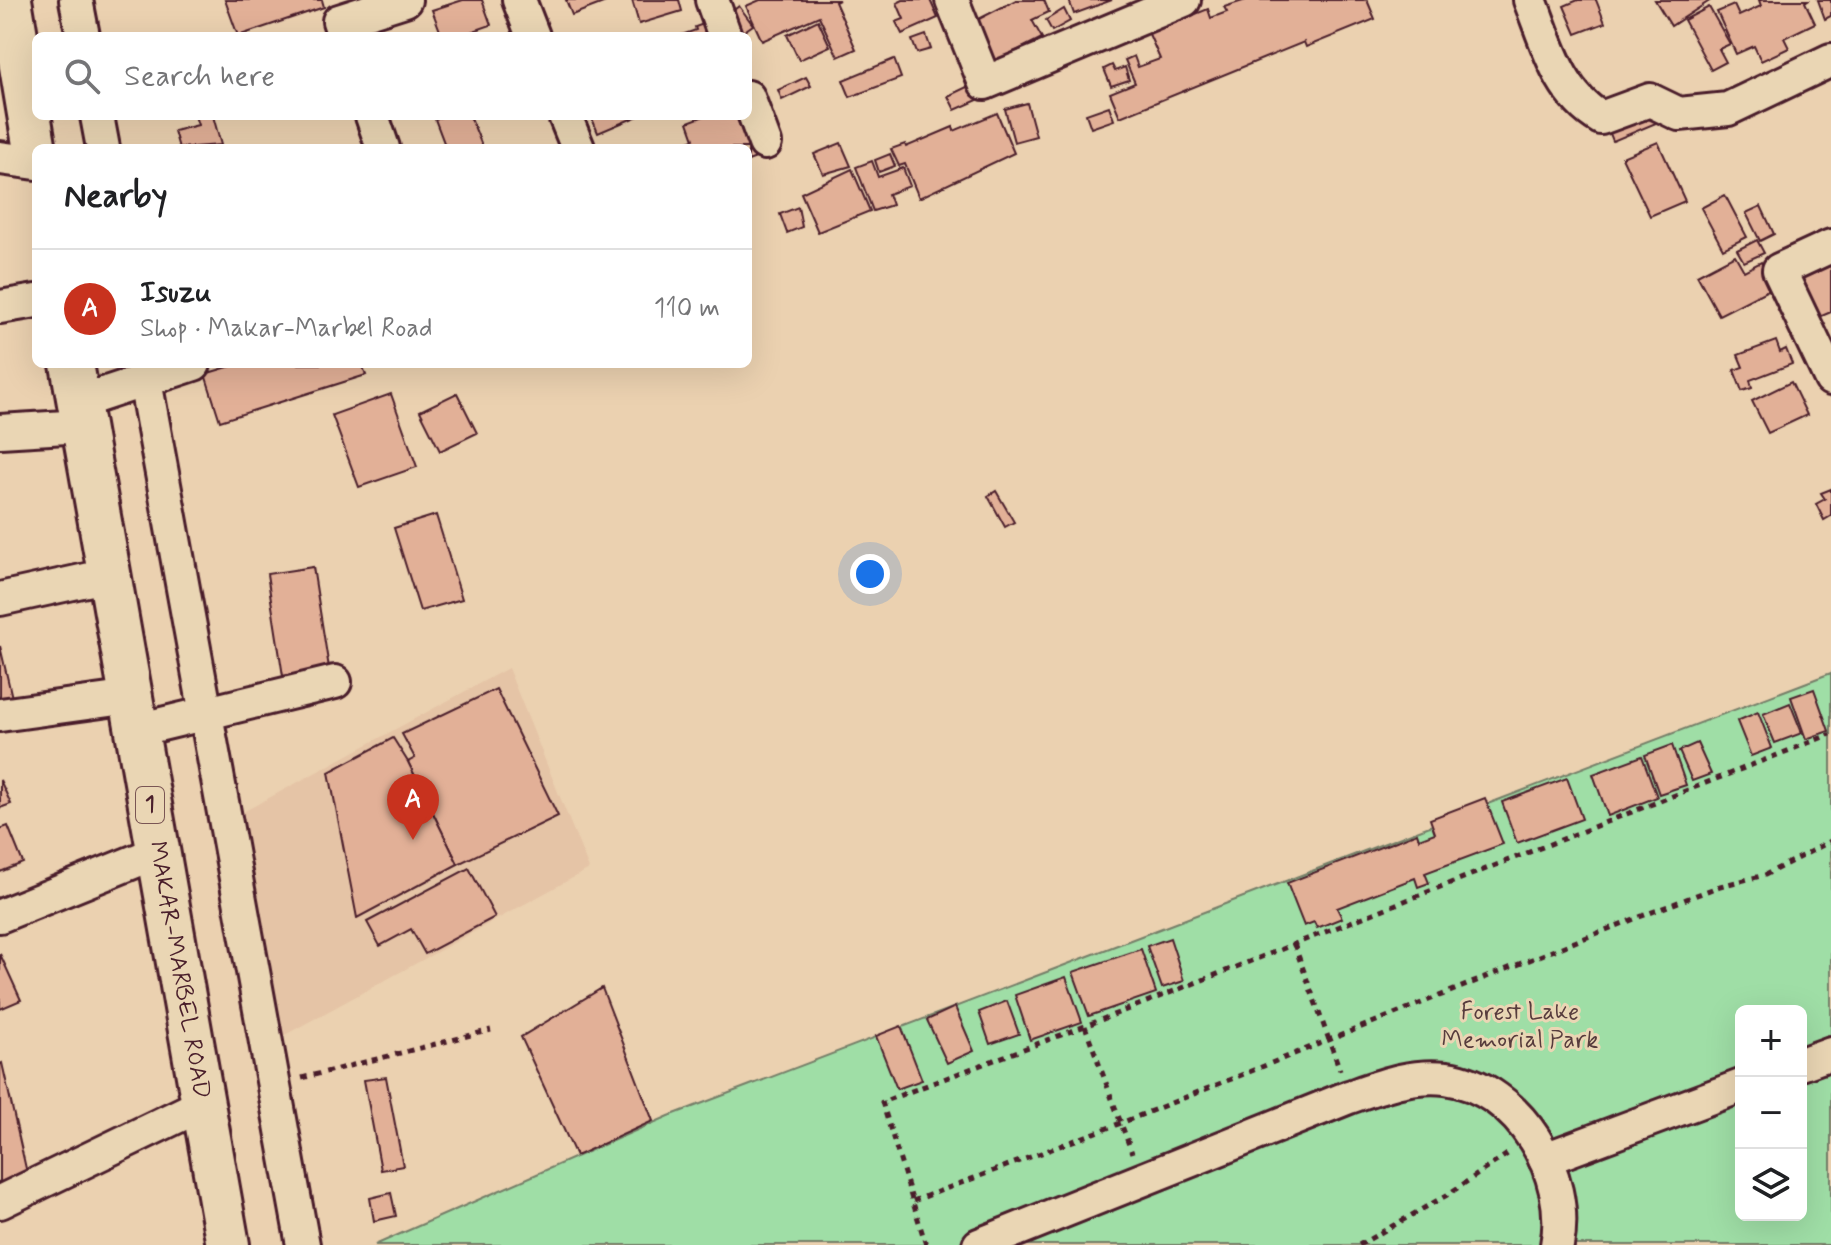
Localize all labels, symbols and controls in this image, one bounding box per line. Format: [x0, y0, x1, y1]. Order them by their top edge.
search box [32, 32, 752, 120]
icon: search [60, 54, 104, 98]
text: Search here [124, 57, 275, 96]
text: Nearby [64, 174, 168, 219]
text: Isuzu [140, 273, 211, 312]
text: A [81, 292, 99, 326]
text: 110 m [654, 292, 720, 326]
text: Shop · Makar-Marbel Road [140, 312, 433, 346]
your location [850, 554, 890, 594]
pin: A [387, 774, 439, 840]
road number: 1 [136, 787, 164, 823]
street label: MAKAR-MARBEL ROAD [141, 839, 217, 1101]
park label: Forest Lake Memorial Park [1442, 997, 1598, 1056]
map controls [1735, 1005, 1807, 1221]
button: + [1735, 1005, 1807, 1077]
button: − [1735, 1077, 1807, 1149]
button: layers [1735, 1149, 1807, 1221]

